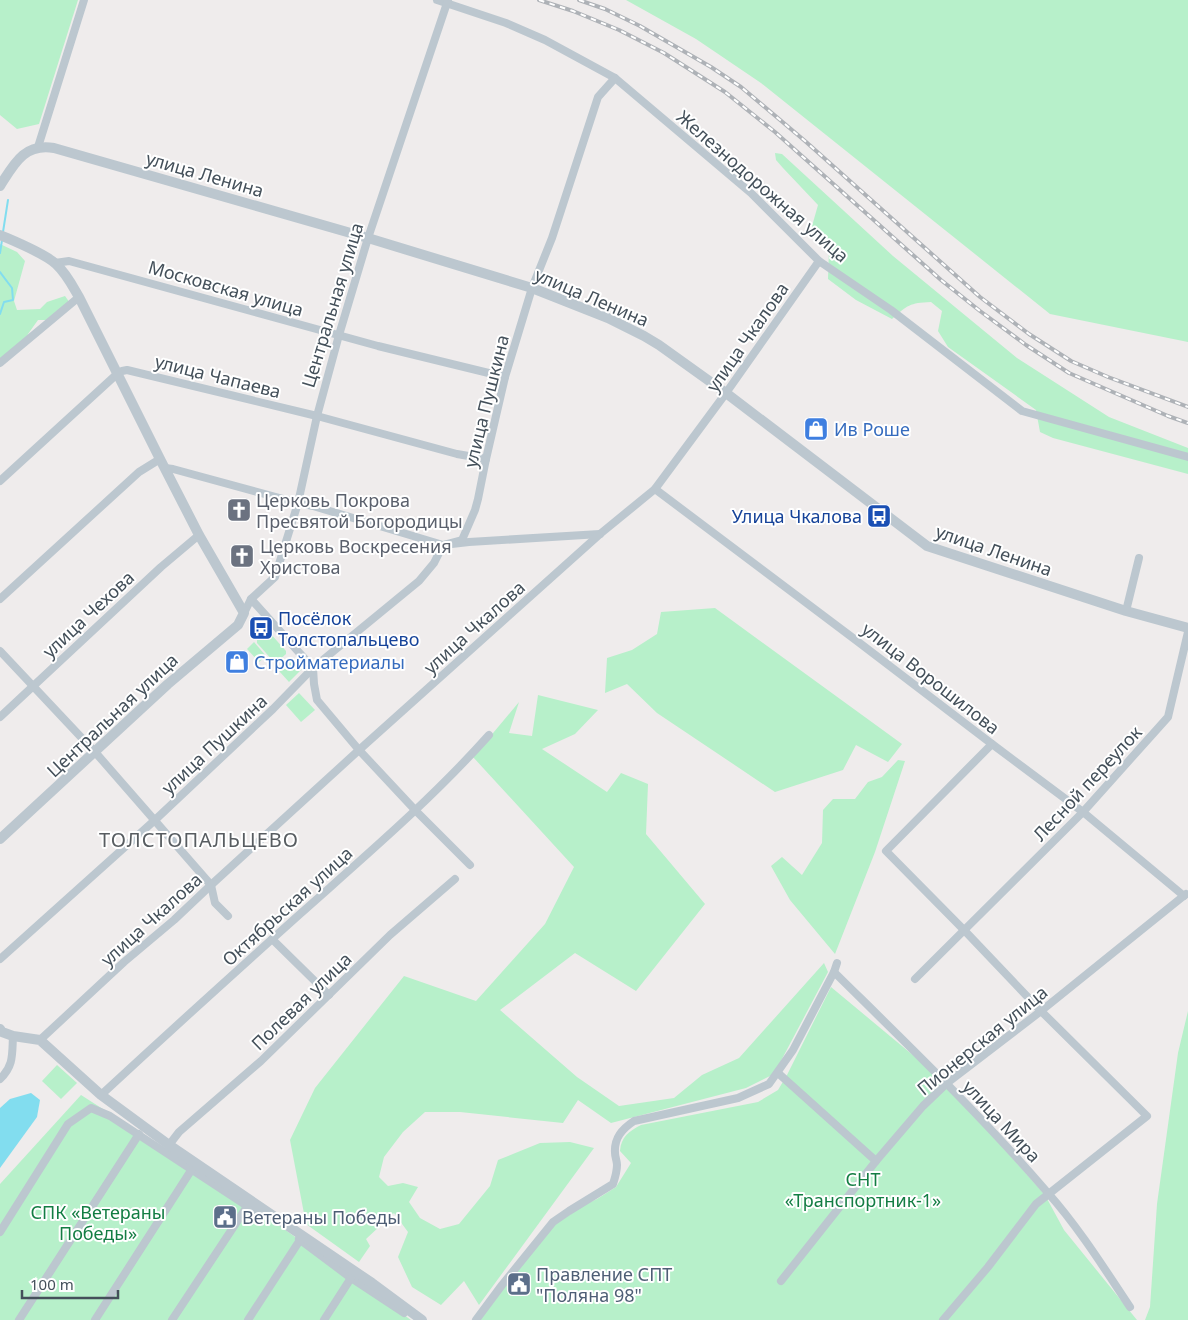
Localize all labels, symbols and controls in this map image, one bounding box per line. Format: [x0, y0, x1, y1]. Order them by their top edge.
street label: Железнодорожная улица [672, 105, 854, 267]
street label: улица Ленина [143, 146, 267, 202]
street label: Центральная улица [296, 220, 368, 390]
street label: Московская улица [146, 254, 306, 322]
street label: улица Ленина [531, 262, 653, 332]
street label: улица Чкалова [700, 278, 794, 396]
street label: улица Пушкина [458, 332, 514, 470]
street label: улица Чапаева [153, 349, 283, 403]
shop icon: Ив Роше [803, 416, 829, 442]
place label: Ив Роше [834, 417, 910, 441]
place label: Церковь Покрова Пресвятой Богородицы [256, 488, 463, 533]
church icon: Церковь Покрова Пресвятой Богородицы [226, 497, 252, 523]
bus stop icon: Улица Чкалова [866, 503, 892, 529]
place label: Улица Чкалова [732, 504, 862, 528]
street label: улица Ленина [933, 519, 1055, 581]
place label: Церковь Воскресения Христова [260, 534, 452, 579]
church icon: Церковь Воскресения Христова [229, 543, 255, 569]
street label: улица Чехова [37, 565, 139, 663]
street label: улица Чкалова [418, 575, 530, 679]
place label: Посёлок Толстопальцево [278, 606, 419, 651]
bus stop icon: Посёлок Толстопальцево [248, 615, 274, 641]
street label: улица Ворошилова [857, 617, 1005, 739]
street label: Центральная улица [41, 648, 183, 782]
shop icon: Стройматериалы [224, 649, 250, 675]
place label: Стройматериалы [254, 650, 405, 674]
street label: улица Пушкина [156, 689, 272, 799]
street label: Лесной переулок [1027, 720, 1147, 846]
district label: ТОЛСТОПАЛЬЦЕВО [99, 826, 299, 853]
street label: Октябрьская улица [217, 841, 357, 971]
street label: улица Чкалова [95, 867, 207, 971]
street label: Полевая улица [246, 947, 356, 1055]
street label: Пионерская улица [912, 980, 1052, 1100]
street label: улица Мира [958, 1075, 1046, 1167]
park label: СНТ «Транспортник-1» [785, 1167, 941, 1212]
park label: СПК «Ветераны Победы» [30, 1200, 166, 1245]
public building icon: Ветераны Победы [212, 1204, 238, 1230]
place label: Ветераны Победы [242, 1205, 401, 1229]
place label: Правление СПТ "Поляна 98" [536, 1262, 672, 1307]
scale bar [22, 1268, 119, 1300]
public building icon: Правление СПТ "Поляна 98" [506, 1271, 532, 1297]
text: 100 m [30, 1274, 74, 1294]

